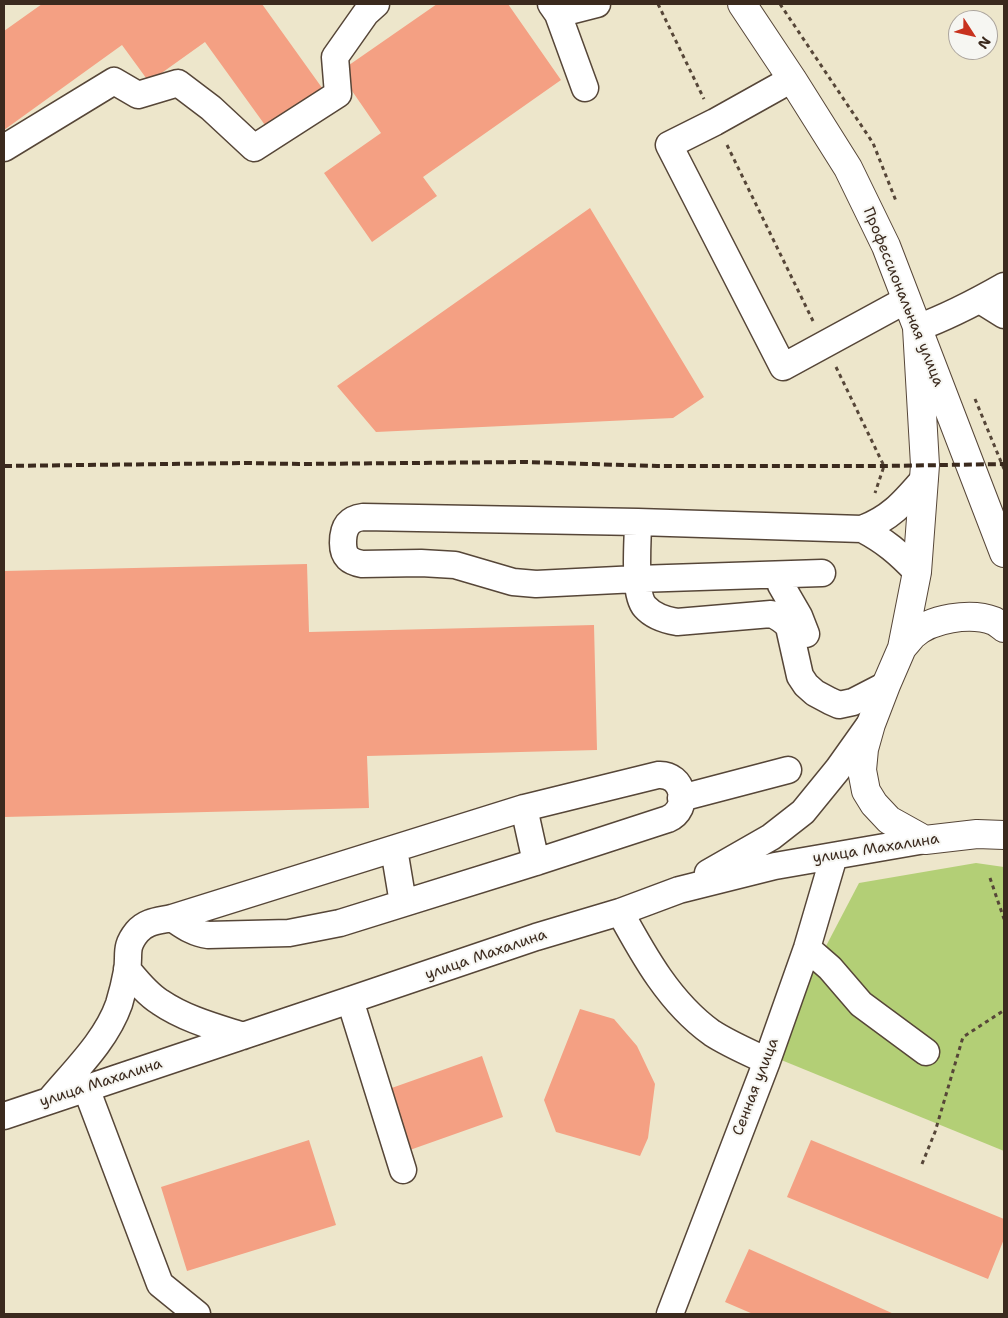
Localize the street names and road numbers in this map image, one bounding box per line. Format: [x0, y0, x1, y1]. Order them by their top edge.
street label: Профессиональная улица [859, 205, 947, 389]
street label: улица Махалина [812, 830, 940, 868]
street label: улица Махалина [423, 926, 549, 984]
street label: Сенная улица [729, 1036, 783, 1138]
street label: улица Махалина [37, 1055, 165, 1111]

